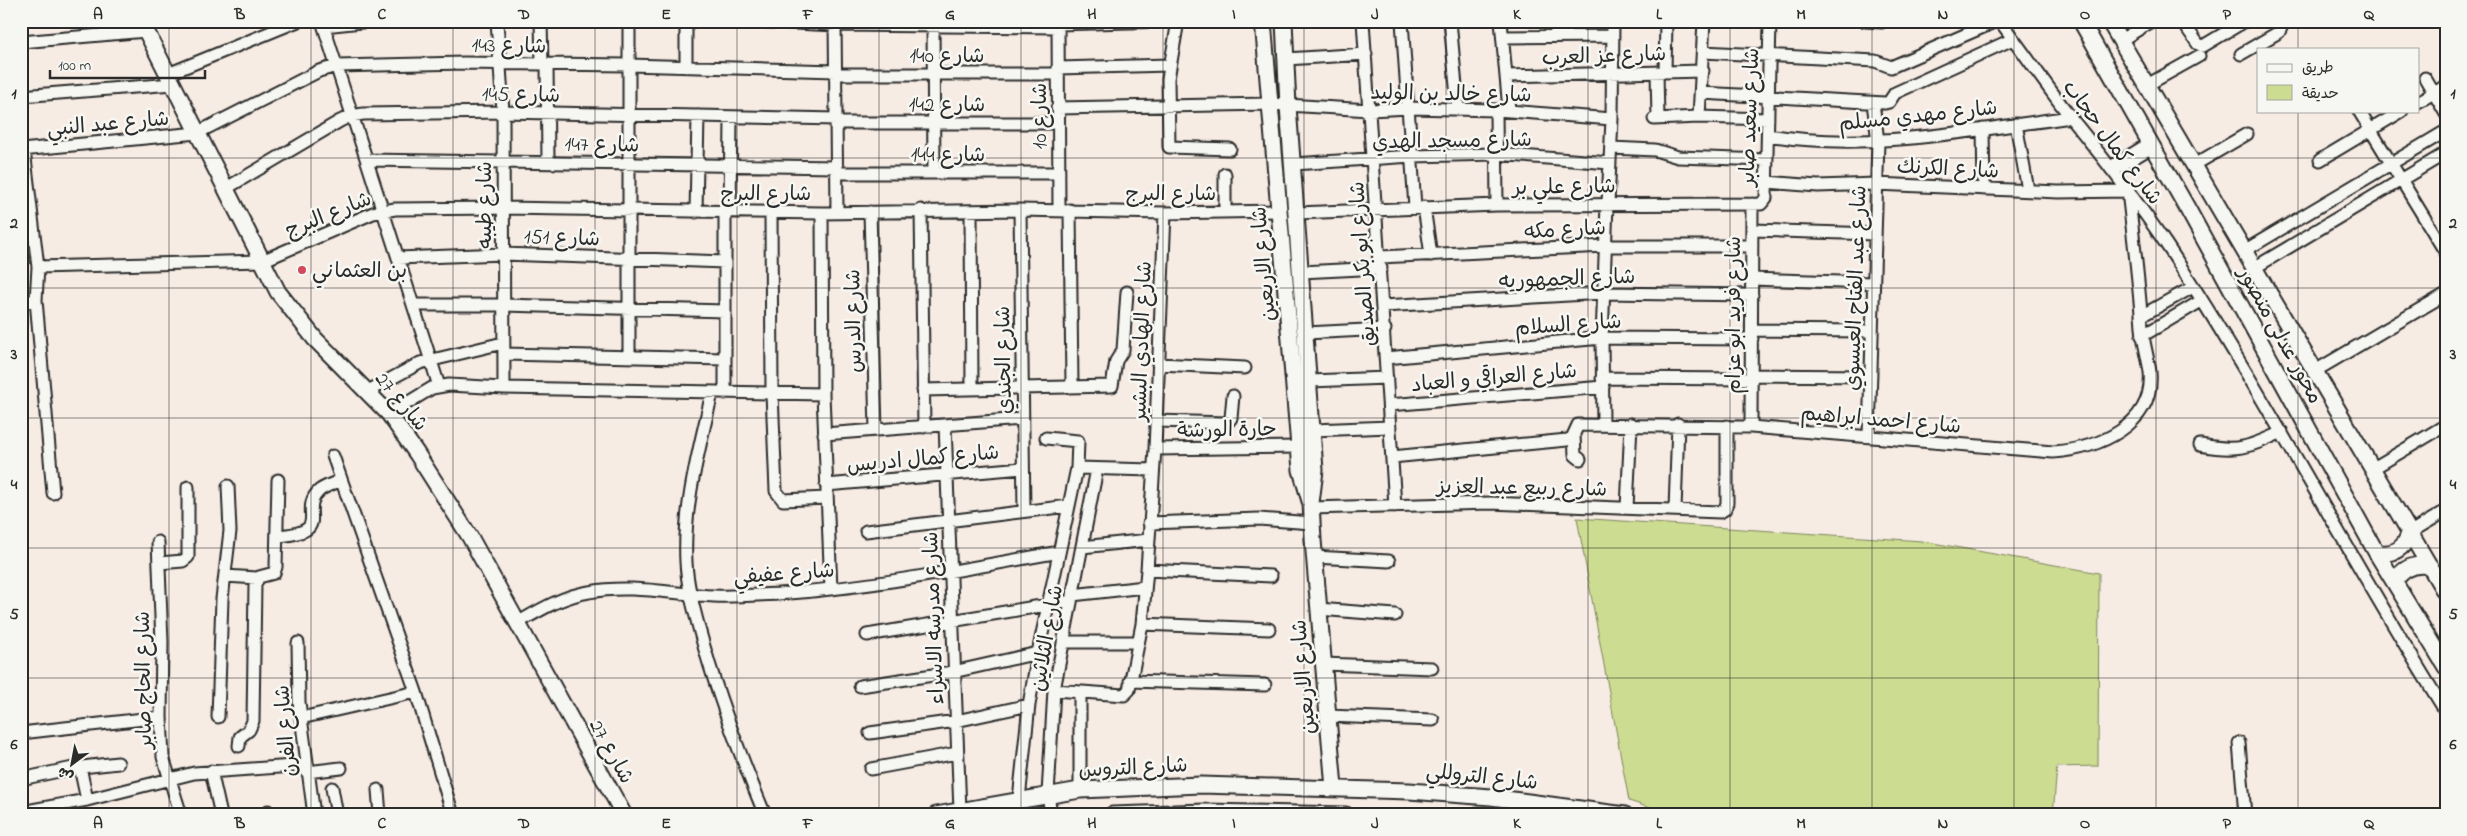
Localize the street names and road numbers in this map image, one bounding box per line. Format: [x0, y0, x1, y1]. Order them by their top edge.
street label: شارع 143 [471, 31, 547, 63]
street label: شارع عز العرب [1541, 40, 1667, 74]
street label: شارع 140 [909, 42, 985, 72]
street label: شارع سعيد صابر [1734, 47, 1768, 189]
street label: شارع كمال حجاب [2054, 74, 2168, 212]
street label: شارع خالد بن الوليد [1370, 79, 1532, 111]
street label: شارع 145 [482, 80, 560, 112]
street label: شارع 10 [1026, 83, 1056, 149]
street label: شارع 142 [909, 91, 985, 121]
street label: شارع مهدي مسلم [1837, 94, 1999, 140]
street label: شارع عبد النبي [46, 105, 171, 147]
street label: شارع مسجد الهدي [1372, 126, 1532, 158]
street label: شارع 147 [564, 130, 640, 162]
street label: شارع 144 [911, 141, 985, 171]
street label: شارع الكرنك [1896, 152, 2000, 188]
street label: شارع طيبه [471, 161, 501, 249]
street label: شارع علي بر [1510, 172, 1616, 206]
street label: شارع البرج [721, 180, 811, 210]
street label: شارع البرج [1126, 180, 1216, 210]
street label: شارع ابو بكر الصديق [1343, 180, 1385, 347]
street label: شارع البرج [281, 185, 376, 247]
street label: شارع عبد الفتاح العيسوي [1838, 185, 1876, 391]
street label: شارع الاربعين [1245, 205, 1285, 322]
street label: شارع مكه [1524, 214, 1607, 248]
street label: شارع 151 [523, 223, 600, 255]
street label: شارع فريد ابو عزام [1720, 236, 1750, 394]
street label: محور عدلى منصور [2228, 260, 2329, 410]
street label: شارع الهادي البشير [1125, 261, 1161, 424]
street label: شارع الجمهوريه [1498, 263, 1636, 297]
street label: شارع الدرس [839, 269, 871, 373]
street label: شارع الجندي [989, 306, 1021, 414]
street label: شارع السلام [1514, 307, 1623, 345]
street label: شارع العراقي و العباد [1410, 357, 1578, 401]
street label: شارع 27 [367, 366, 434, 439]
street label: شارع احمد ابراهيم [1799, 399, 1962, 443]
street label: حارة الورشة [1177, 415, 1277, 447]
street label: شارع كمال ادريس [846, 438, 1001, 482]
street label: شارع ربيع عبد العزيز [1435, 472, 1607, 505]
street label: شارع مدرسه الاسراء [917, 531, 953, 705]
street label: شارع عفيفي [733, 557, 836, 595]
street label: شارع الثلاثين [1024, 583, 1072, 694]
street label: شارع الحاج صابر [129, 611, 161, 751]
street label: شارع الاربعين [1285, 618, 1325, 735]
street label: شارع الفرن [268, 684, 306, 778]
street label: شارع 27 [580, 714, 640, 790]
street label: شارع التروس [1078, 751, 1189, 787]
street label: شارع التروللي [1424, 757, 1539, 801]

